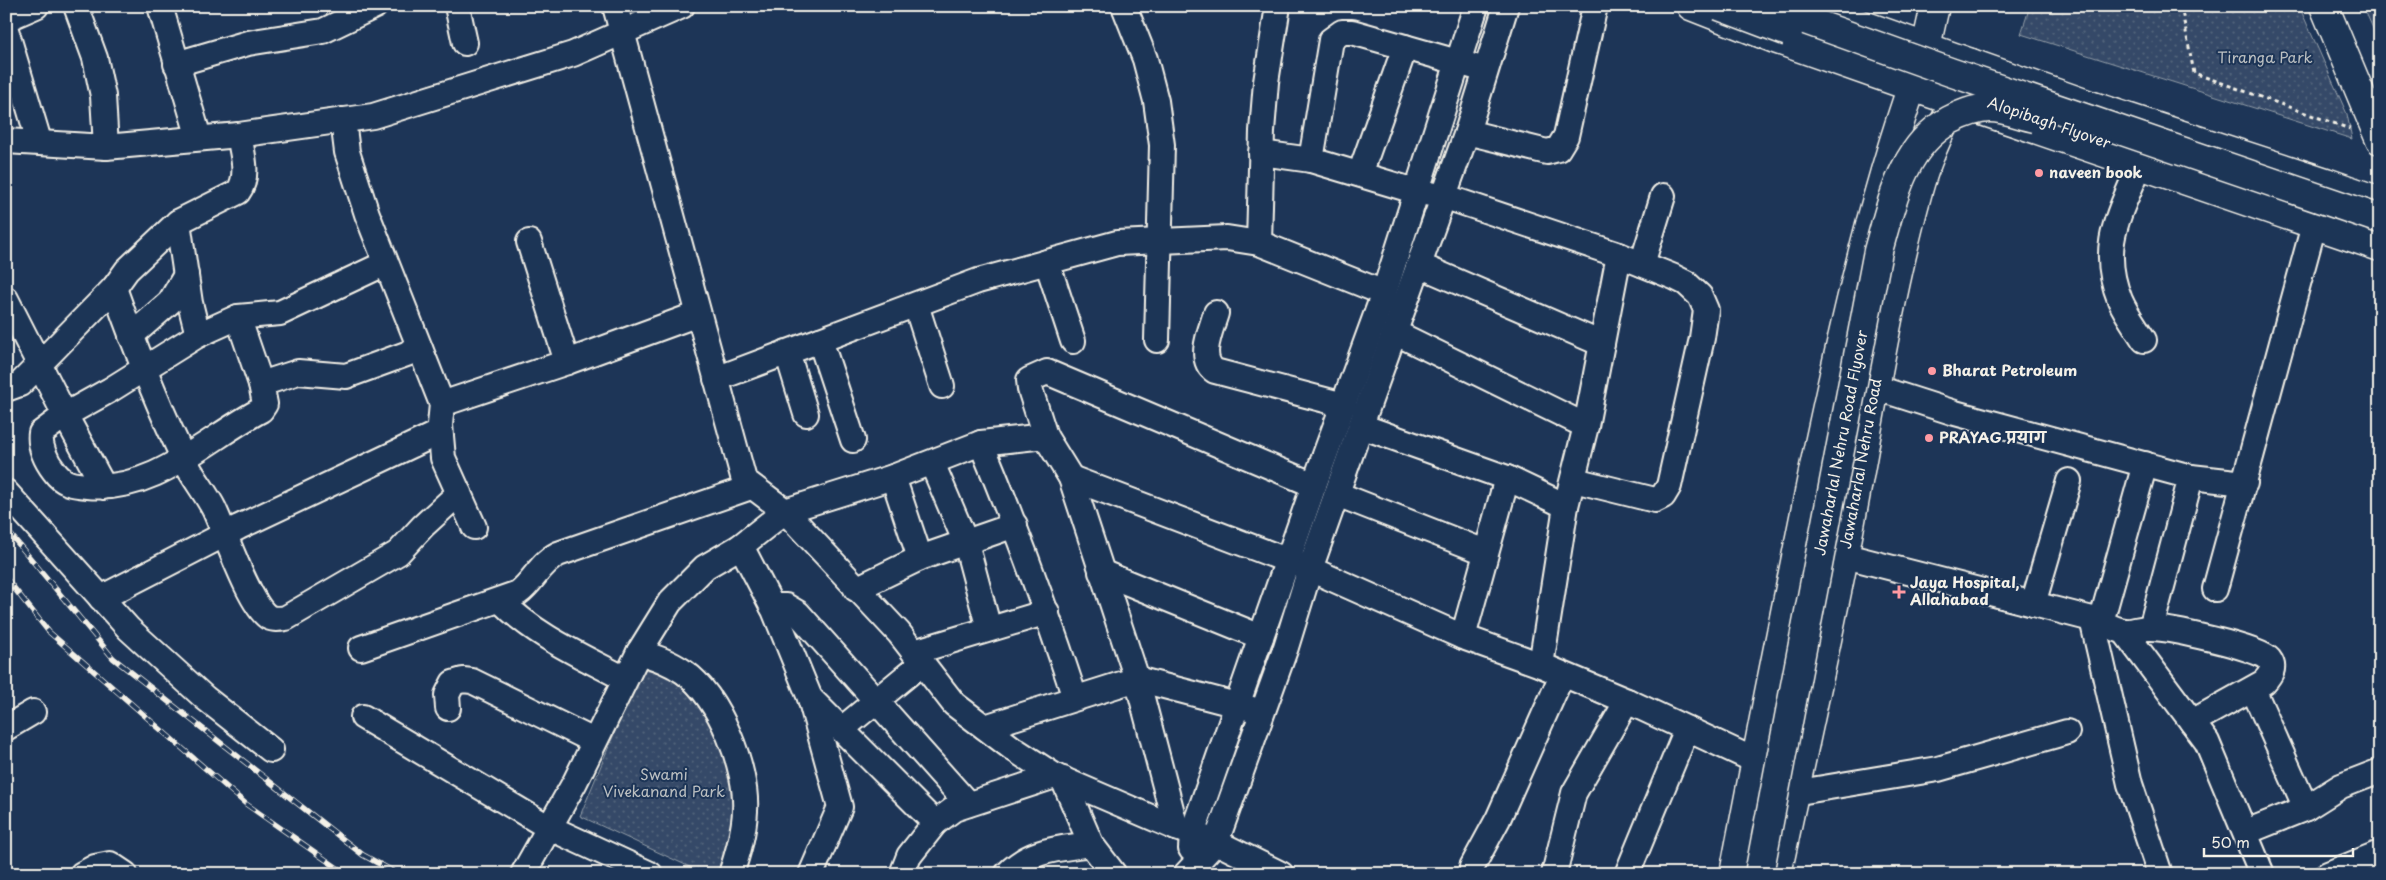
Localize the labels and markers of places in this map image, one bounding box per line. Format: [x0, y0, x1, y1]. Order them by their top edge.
place label: naveen book [2049, 160, 2143, 183]
marker: naveen book [2033, 167, 2045, 179]
place label: Bharat Petroleum [1942, 358, 2077, 381]
marker: Bharat Petroleum [1926, 365, 1938, 377]
place label: PRAYAG प्रयाग [1939, 425, 2048, 448]
marker: PRAYAG प्रयाग [1923, 432, 1935, 444]
place label: Jaya Hospital, Allahabad [1909, 570, 2020, 610]
marker: Jaya Hospital, Allahabad [1892, 585, 1906, 599]

